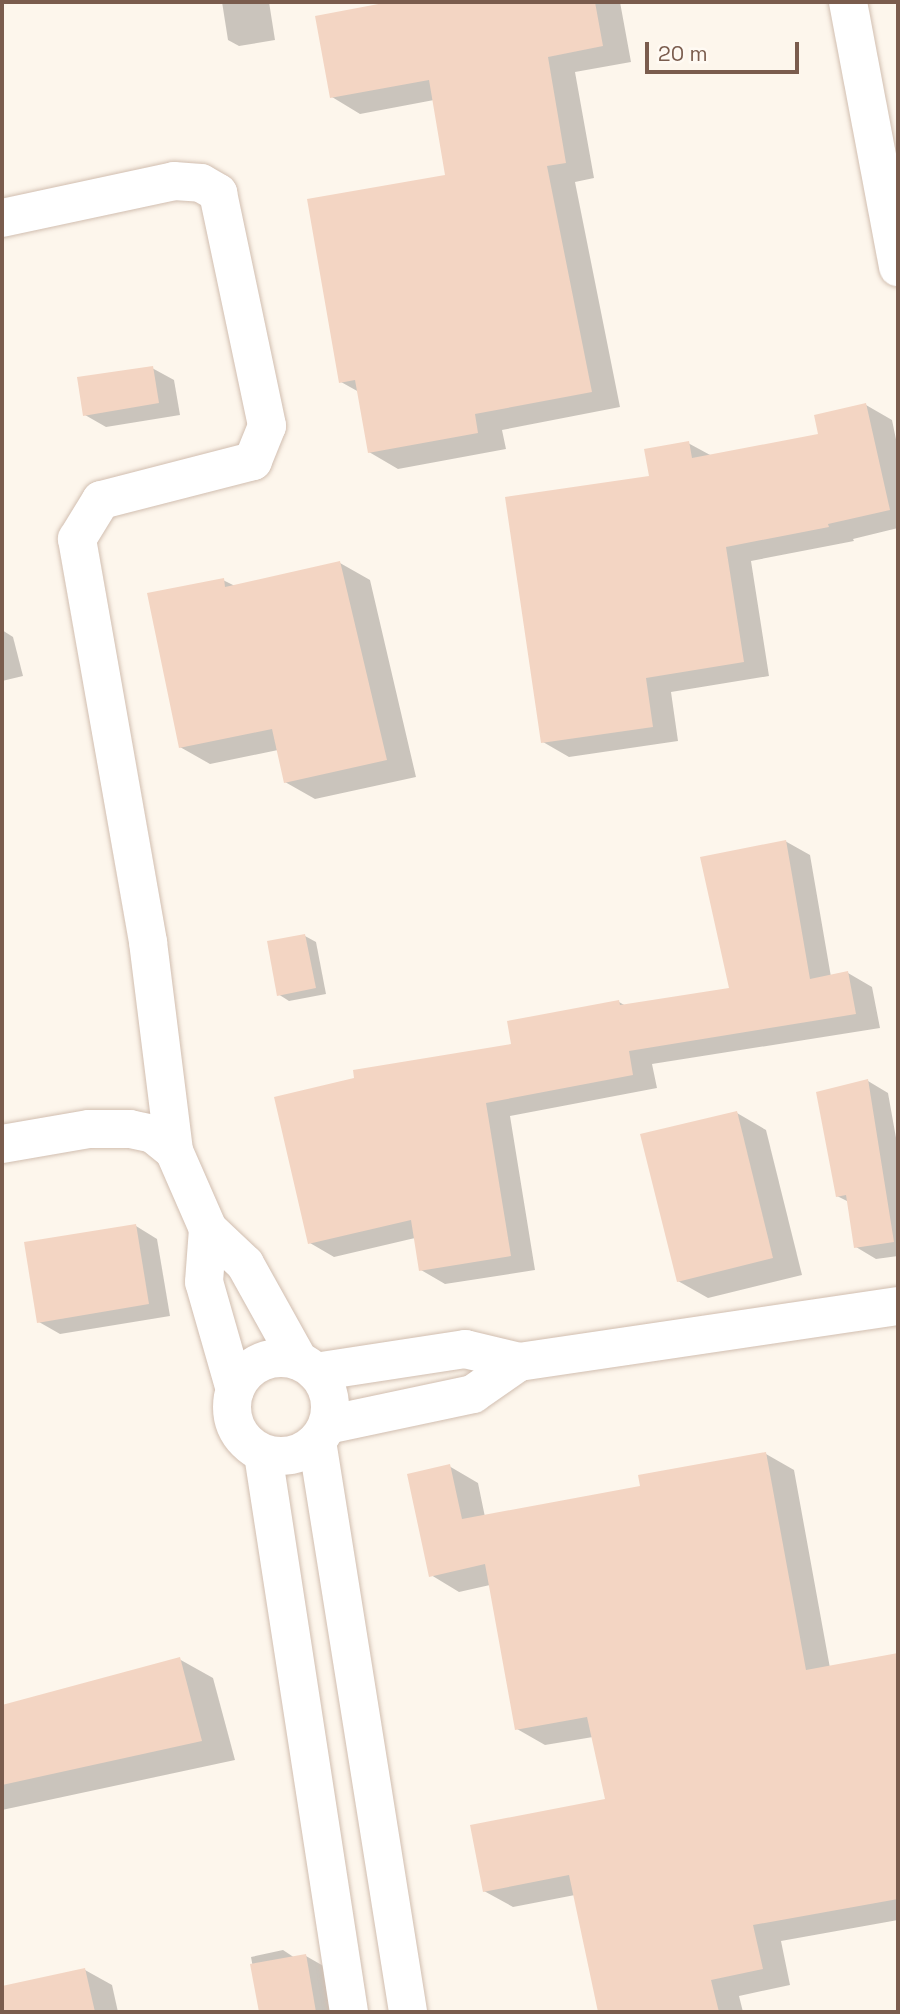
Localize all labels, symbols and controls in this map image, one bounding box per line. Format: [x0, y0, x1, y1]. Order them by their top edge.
scale bar [648, 28, 802, 72]
text: 20 m [658, 40, 708, 67]

